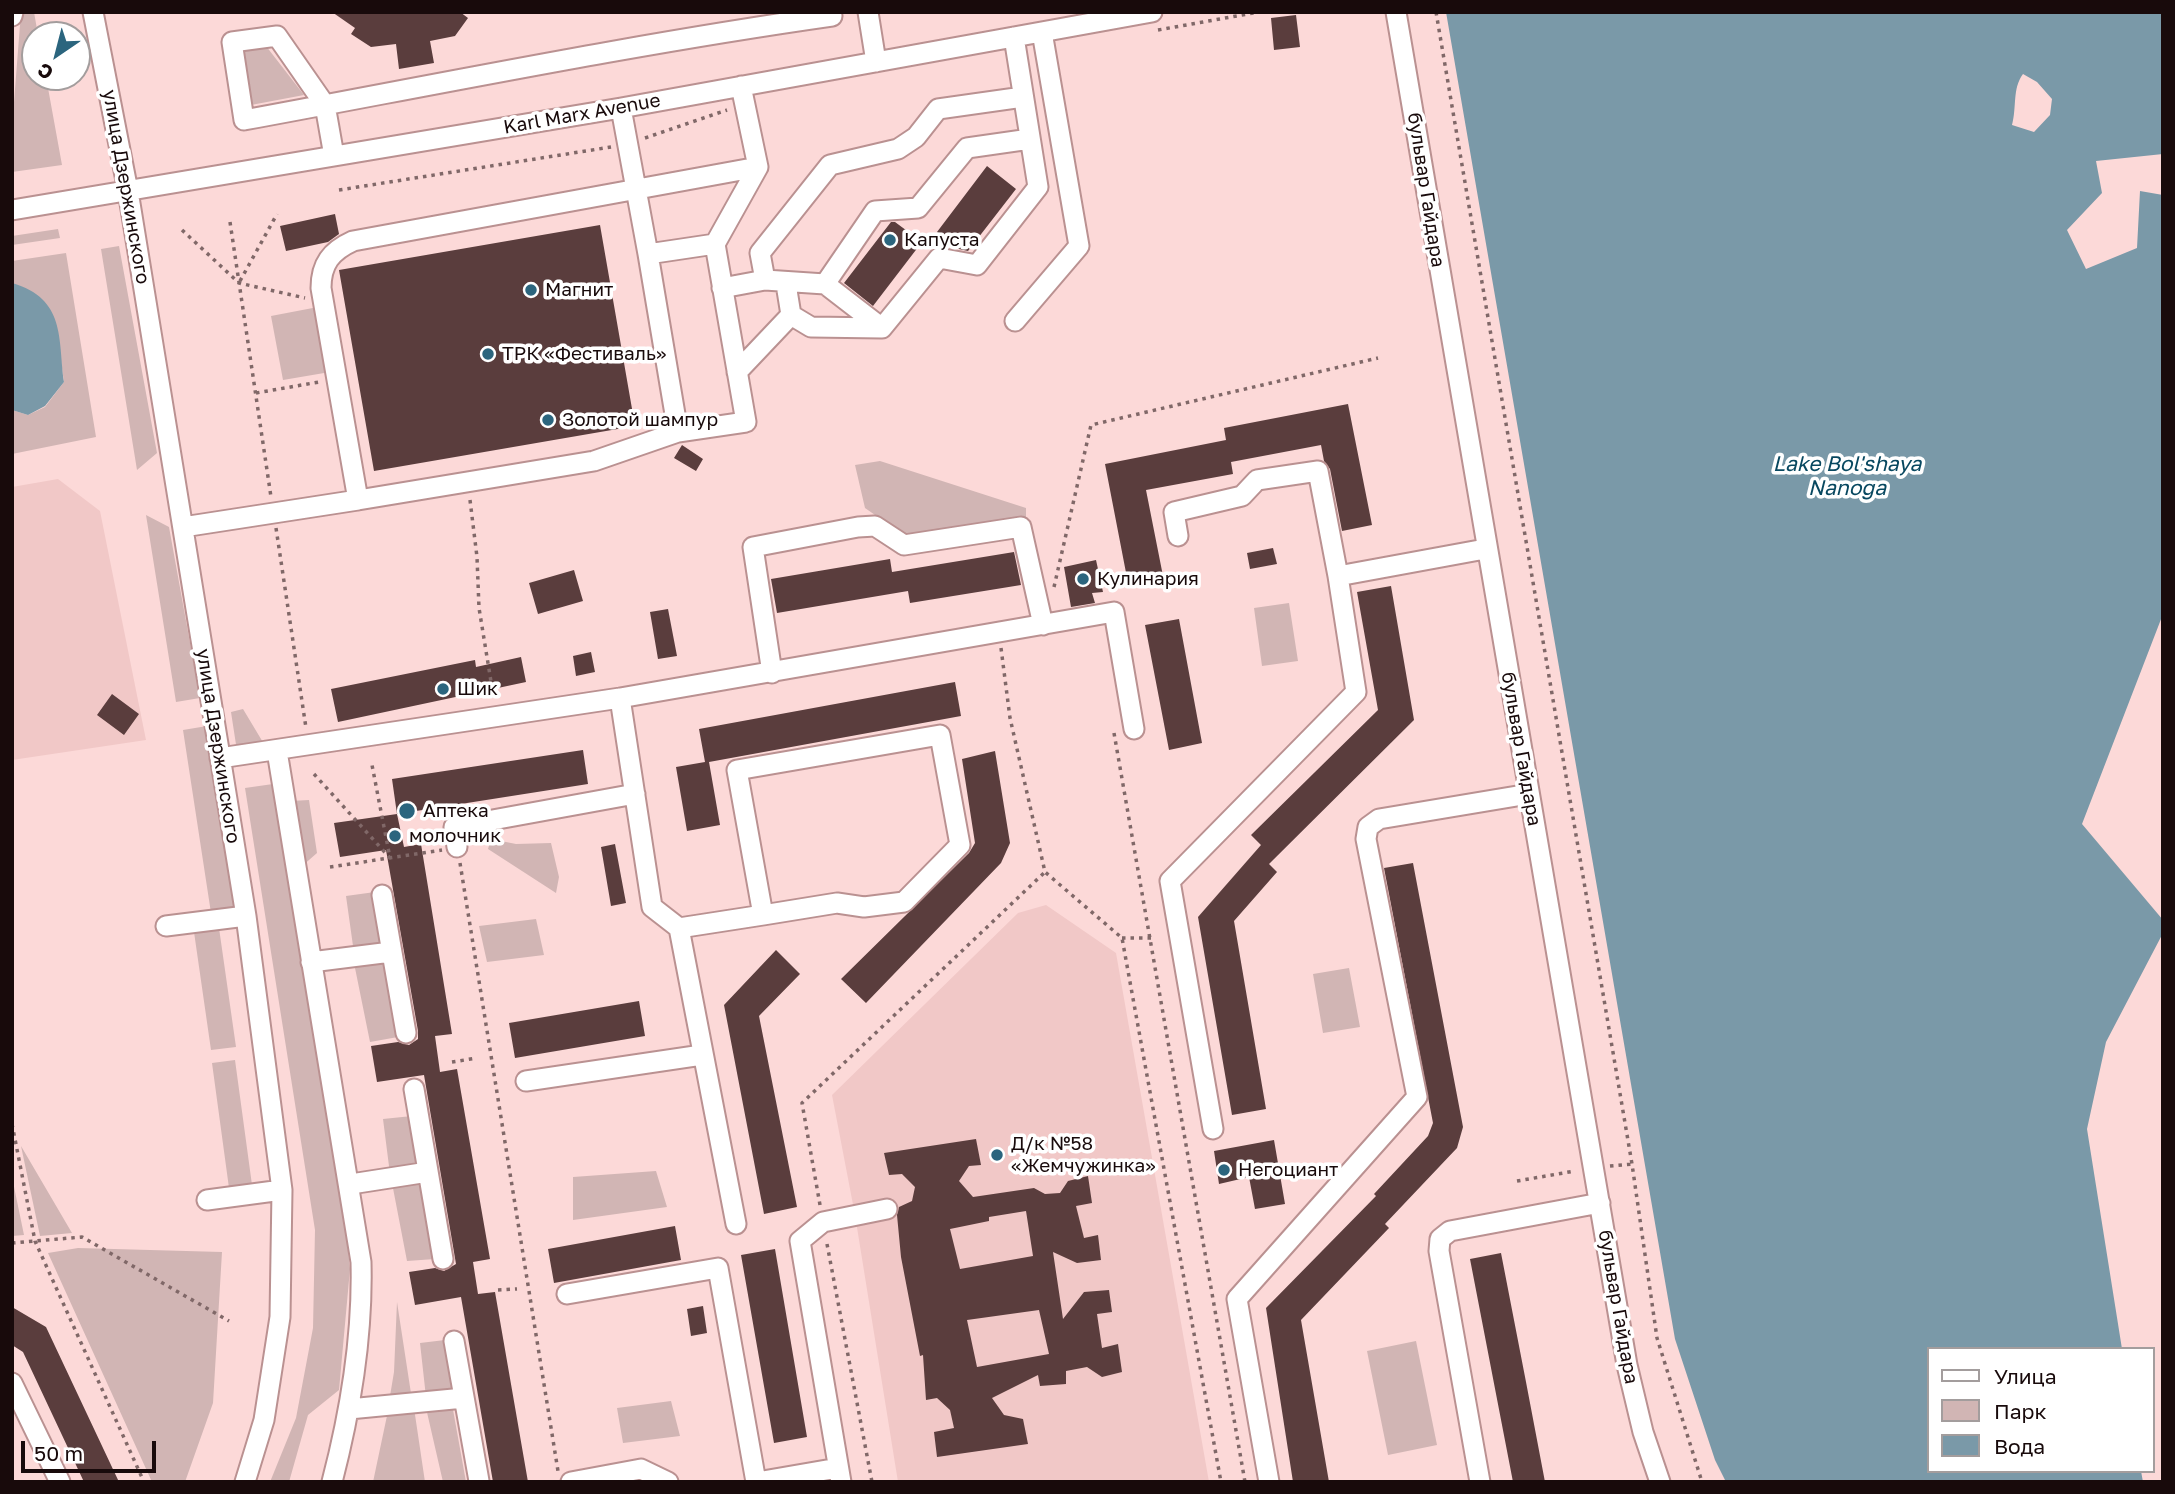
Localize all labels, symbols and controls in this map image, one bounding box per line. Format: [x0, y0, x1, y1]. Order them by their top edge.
north arrow [21, 21, 91, 91]
text: С [33, 59, 57, 85]
street label: улица Дзержинского [98, 88, 154, 286]
street label: Karl Marx Avenue [502, 89, 662, 139]
street label: бульвар Гайдара [1403, 111, 1449, 269]
place label: Капуста [904, 229, 980, 251]
marker: Капуста [882, 232, 898, 248]
place label: Магнит [545, 279, 613, 301]
marker: Магнит [523, 282, 539, 298]
place label: ТРК «Фестиваль» [502, 343, 666, 365]
marker: ТРК «Фестиваль» [480, 346, 496, 362]
place label: Золотой шампур [562, 409, 718, 431]
marker: Золотой шампур [540, 412, 556, 428]
water label: Lake Bol'shaya Nanoga [1773, 451, 1921, 501]
place label: Кулинария [1097, 568, 1199, 590]
marker: Кулинария [1075, 571, 1091, 587]
street label: улица Дзержинского [191, 647, 245, 845]
street label: бульвар Гайдара [1496, 670, 1546, 828]
place label: Шик [457, 678, 498, 700]
marker: Шик [435, 681, 451, 697]
place label: Аптека [423, 800, 489, 822]
marker: Аптека [397, 801, 417, 821]
place label: молочник [409, 825, 501, 847]
marker: молочник [387, 828, 403, 844]
place label: Д/к №58 «Жемчужинка» [1011, 1133, 1156, 1177]
marker: Д/к №58 «Жемчужинка» [989, 1147, 1005, 1163]
place label: Негоциант [1238, 1159, 1338, 1181]
marker: Негоциант [1216, 1162, 1232, 1178]
street label: бульвар Гайдара [1593, 1228, 1643, 1386]
legend [1926, 1347, 2154, 1473]
text: Улица [1994, 1363, 2057, 1389]
text: Парк [1994, 1398, 2047, 1424]
scale bar [24, 1428, 159, 1472]
text: Вода [1994, 1433, 2045, 1459]
text: 50 m [34, 1440, 83, 1466]

